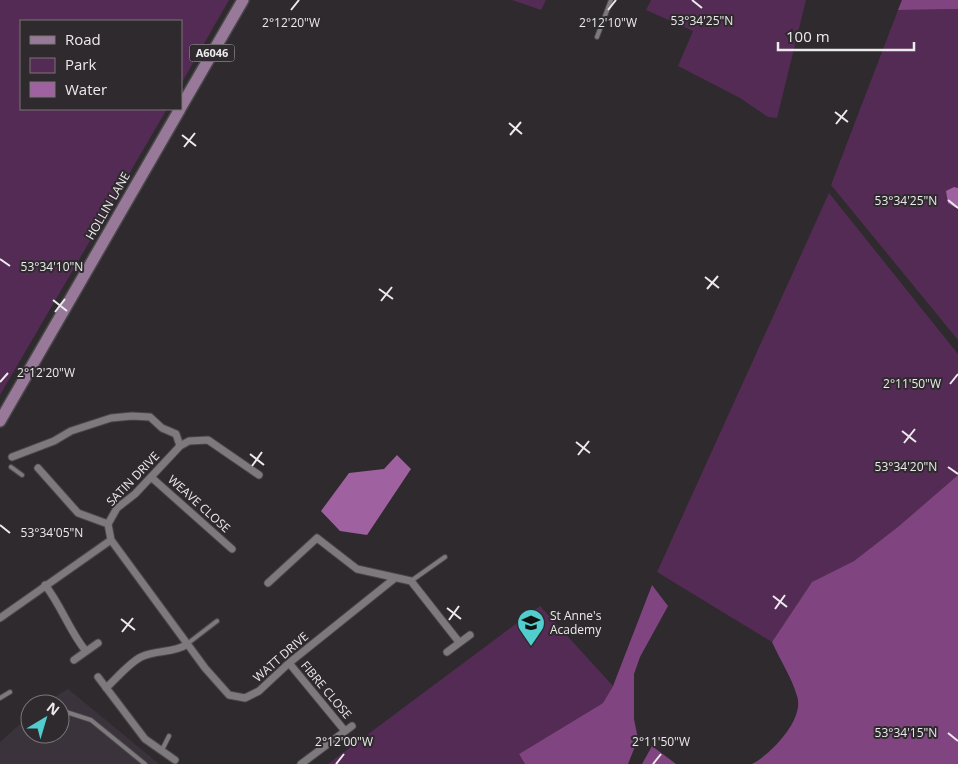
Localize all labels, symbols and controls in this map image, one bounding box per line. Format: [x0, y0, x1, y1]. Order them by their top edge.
text: 53°34'25"N [671, 12, 733, 29]
text: 2°12'20"W [262, 14, 320, 31]
text: 2°12'10"W [579, 14, 637, 31]
legend [20, 20, 182, 110]
scale bar [778, 20, 914, 52]
text: 100 m [786, 26, 830, 46]
text: Road [65, 29, 101, 49]
road number: A6046 [190, 44, 234, 62]
text: Park [65, 54, 96, 74]
text: Water [65, 79, 107, 99]
street label: HOLLIN LANE [81, 169, 134, 243]
text: 53°34'25"N [875, 192, 937, 209]
text: 53°34'10"N [21, 258, 83, 275]
text: 2°12'20"W [17, 364, 75, 381]
text: 2°11'50"W [883, 375, 941, 392]
street label: SATIN DRIVE [102, 448, 163, 510]
text: 53°34'20"N [875, 458, 937, 475]
street label: WEAVE CLOSE [164, 471, 234, 536]
text: 53°34'05"N [21, 524, 83, 541]
place label: St Anne's Academy [550, 607, 602, 638]
school or university icon: St Anne's Academy [516, 608, 546, 647]
street label: WATT DRIVE [249, 628, 312, 685]
street label: FIBRE CLOSE [297, 657, 356, 722]
north arrow [20, 694, 70, 744]
text: N [43, 697, 64, 719]
text: 53°34'15"N [875, 724, 937, 741]
text: 2°12'00"W [315, 733, 373, 750]
text: 2°11'50"W [632, 733, 690, 750]

